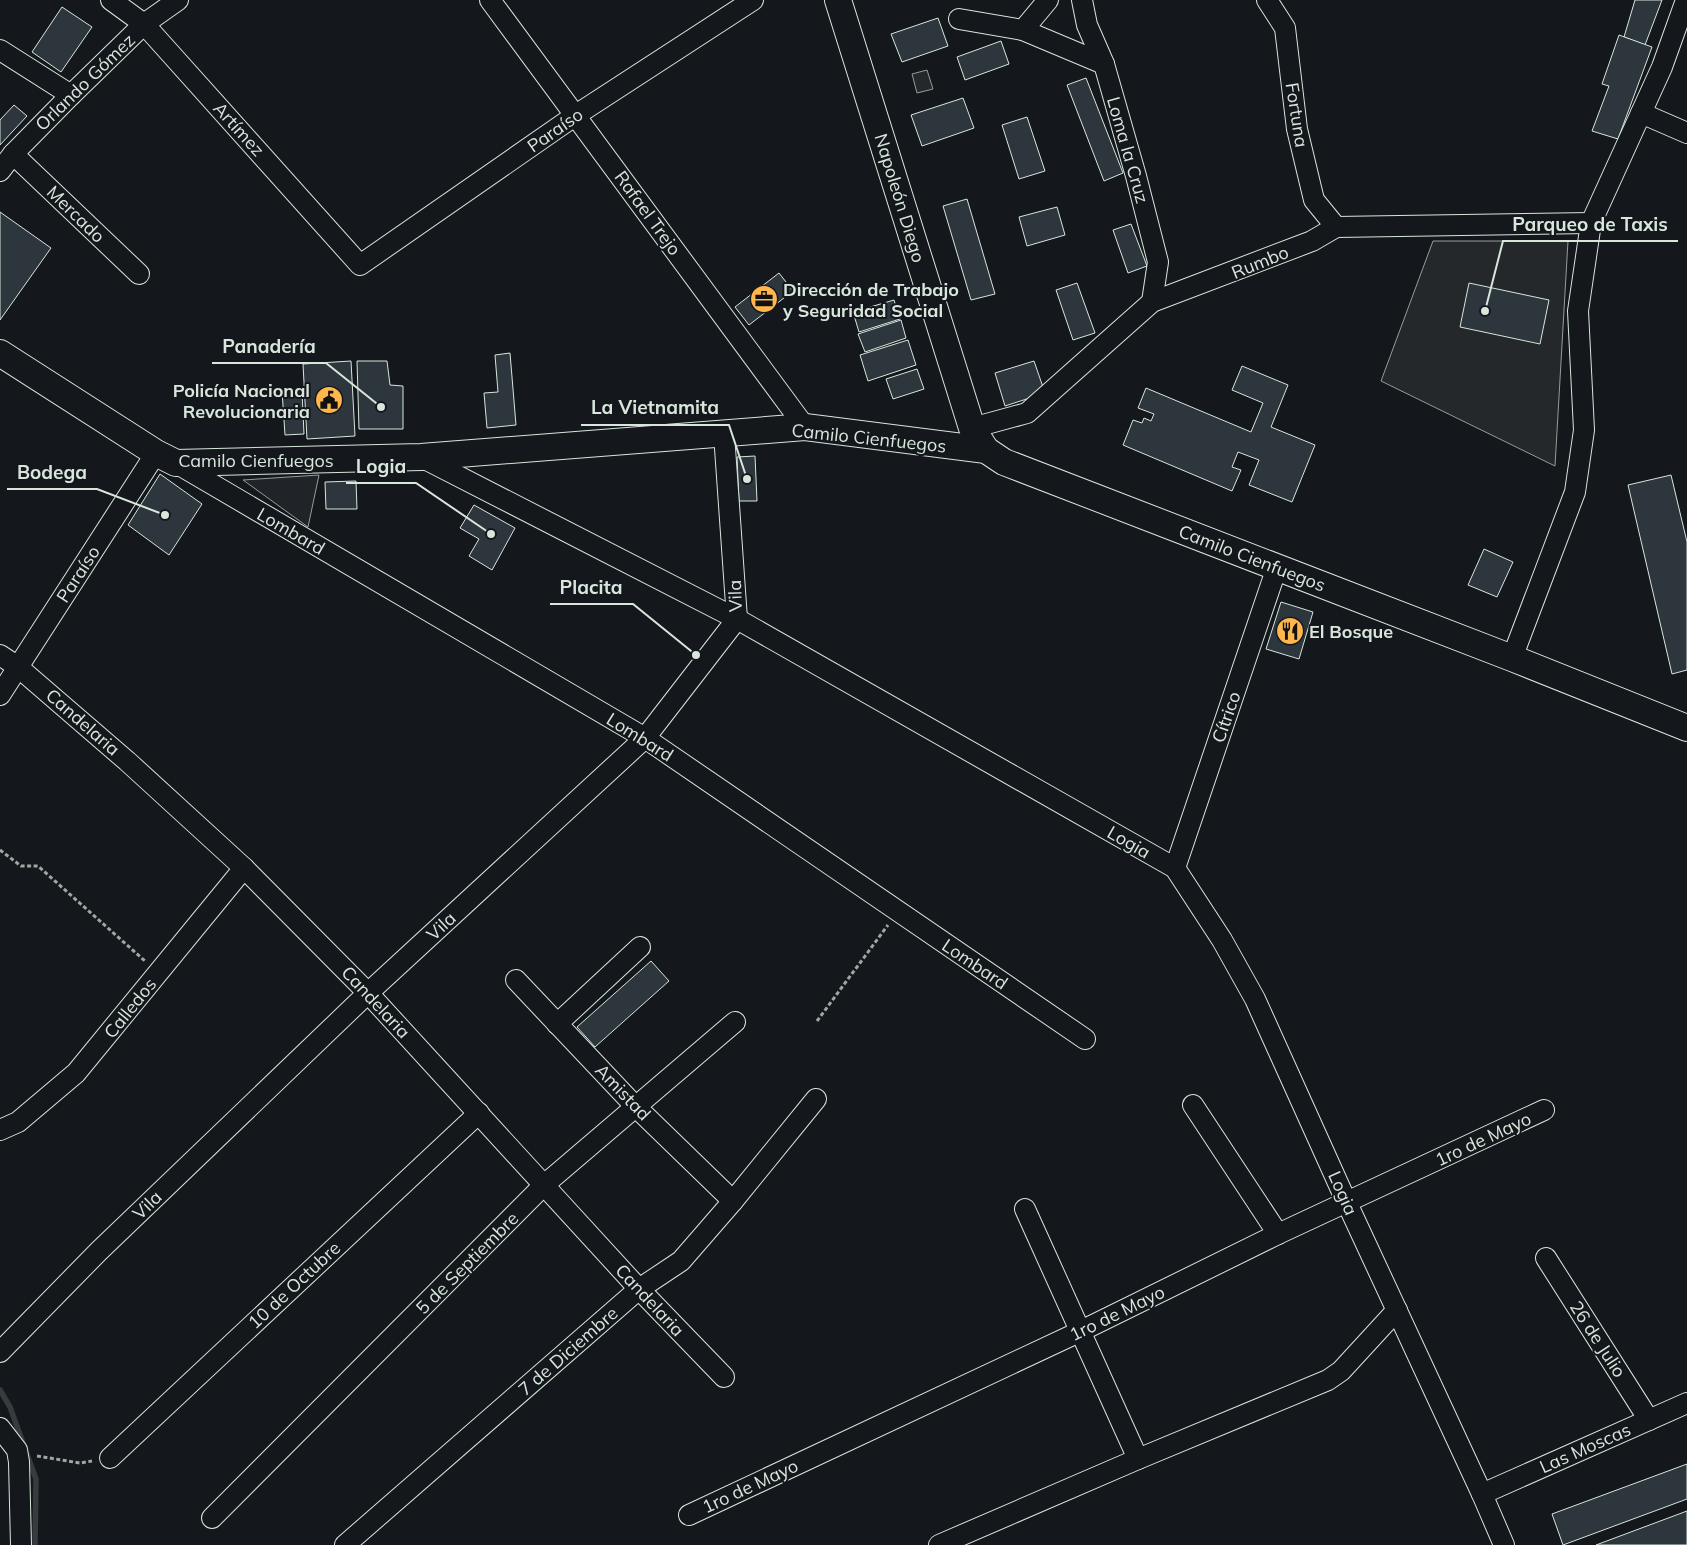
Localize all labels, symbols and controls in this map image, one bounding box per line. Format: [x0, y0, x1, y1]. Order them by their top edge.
street label: Orlando Gómez [30, 29, 140, 135]
street label: Fortuna [1281, 81, 1313, 149]
street label: Loma la Cruz [1102, 94, 1154, 206]
street label: Artímez [208, 97, 270, 161]
street label: Paraíso [523, 103, 587, 157]
street label: Napoleón Diego [869, 131, 931, 265]
street label: Rafael Trejo [610, 166, 686, 260]
street label: Mercado [42, 181, 110, 247]
callout: Parqueo de Taxis [1503, 207, 1678, 241]
text: Parqueo de Taxis [1512, 212, 1668, 236]
street label: Rumbo [1228, 240, 1292, 284]
place label: Dirección de Trabajo y Seguridad Social [782, 278, 959, 322]
office icon: Dirección de Trabajo y Seguridad Social [749, 284, 779, 314]
callout: Panadería [212, 329, 326, 363]
text: Panadería [222, 334, 316, 358]
place label: Policía Nacional Revolucionaria [173, 379, 310, 423]
public building icon: Policía Nacional Revolucionaria [314, 385, 344, 415]
callout: La Vietnamita [581, 391, 729, 425]
text: La Vietnamita [591, 395, 719, 419]
street label: Camilo Cienfuegos [791, 418, 948, 458]
street label: Camilo Cienfuegos [178, 449, 334, 472]
callout: Logia [346, 449, 416, 483]
text: Logia [356, 454, 406, 478]
callout: Bodega [7, 455, 97, 489]
text: Bodega [17, 460, 87, 484]
street label: Lombard [253, 502, 329, 560]
street label: Camilo Cienfuegos [1175, 519, 1329, 597]
street label: Paraíso [51, 541, 105, 607]
callout: Placita [550, 570, 633, 604]
text: Placita [560, 575, 622, 599]
street label: Vila [723, 580, 747, 612]
restaurant icon: El Bosque [1275, 616, 1305, 646]
place label: El Bosque [1309, 620, 1393, 643]
street label: Candelaria [41, 684, 125, 760]
street label: Cítrico [1207, 688, 1245, 746]
street label: Lombard [602, 707, 678, 767]
street label: Logia [1103, 821, 1155, 863]
street label: Vila [421, 907, 461, 945]
street label: Lombard [938, 934, 1012, 994]
street label: Candelaria [337, 961, 415, 1043]
street label: Calledos [99, 973, 161, 1043]
street label: Amistad [590, 1059, 656, 1125]
street label: 1ro de Mayo [1431, 1107, 1535, 1171]
street label: Logia [1323, 1167, 1363, 1219]
street label: Vila [128, 1186, 166, 1224]
street label: 5 de Septiembre [411, 1207, 523, 1319]
street label: 10 de Octubre [243, 1236, 345, 1334]
street label: Candelaria [611, 1259, 689, 1341]
street label: 1ro de Mayo [1066, 1280, 1168, 1346]
street label: 26 de Julio [1565, 1296, 1631, 1382]
street label: 7 de Diciembre [514, 1302, 622, 1400]
street label: Las Moscas [1536, 1418, 1634, 1478]
street label: 1ro de Mayo [698, 1454, 802, 1518]

